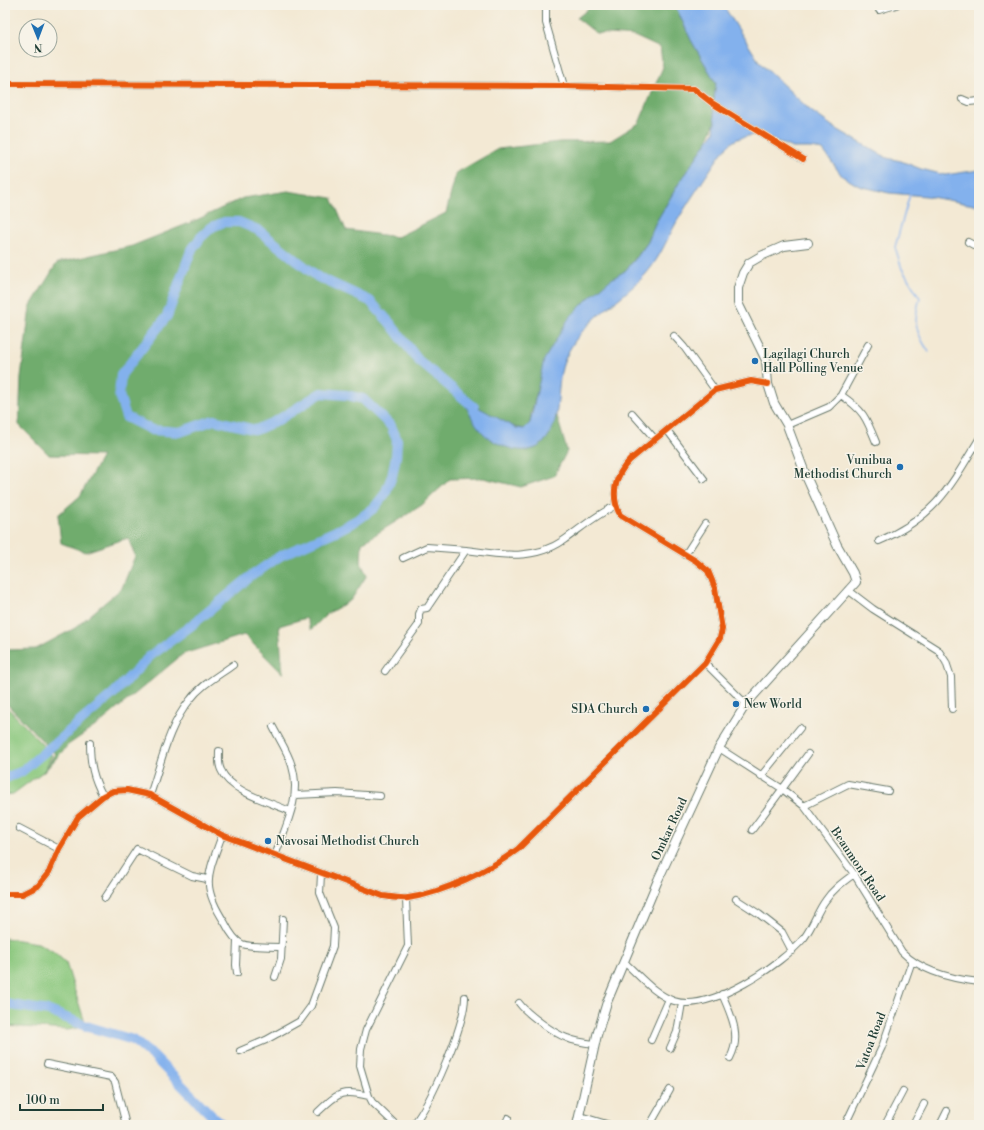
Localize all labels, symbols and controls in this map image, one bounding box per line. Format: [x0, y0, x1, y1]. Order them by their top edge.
north arrow [18, 18, 58, 58]
text: N [33, 40, 43, 54]
place label: Lagilagi Church Hall Polling Venue [763, 347, 863, 376]
marker: Lagilagi Church Hall Polling Venue [750, 356, 760, 366]
place label: Vunibua Methodist Church [794, 453, 893, 482]
marker: Vunibua Methodist Church [895, 462, 905, 472]
place label: New World [744, 697, 802, 712]
marker: New World [731, 699, 741, 709]
place label: SDA Church [571, 702, 638, 717]
marker: SDA Church [641, 704, 651, 714]
street label: Omkar Road [648, 795, 691, 863]
street label: Beaumont Road [827, 823, 888, 904]
place label: Navosai Methodist Church [276, 834, 419, 849]
marker: Navosai Methodist Church [263, 836, 273, 846]
street label: Vatoa Road [853, 1010, 889, 1073]
scale bar [20, 1086, 103, 1112]
text: 100 m [26, 1093, 60, 1108]

